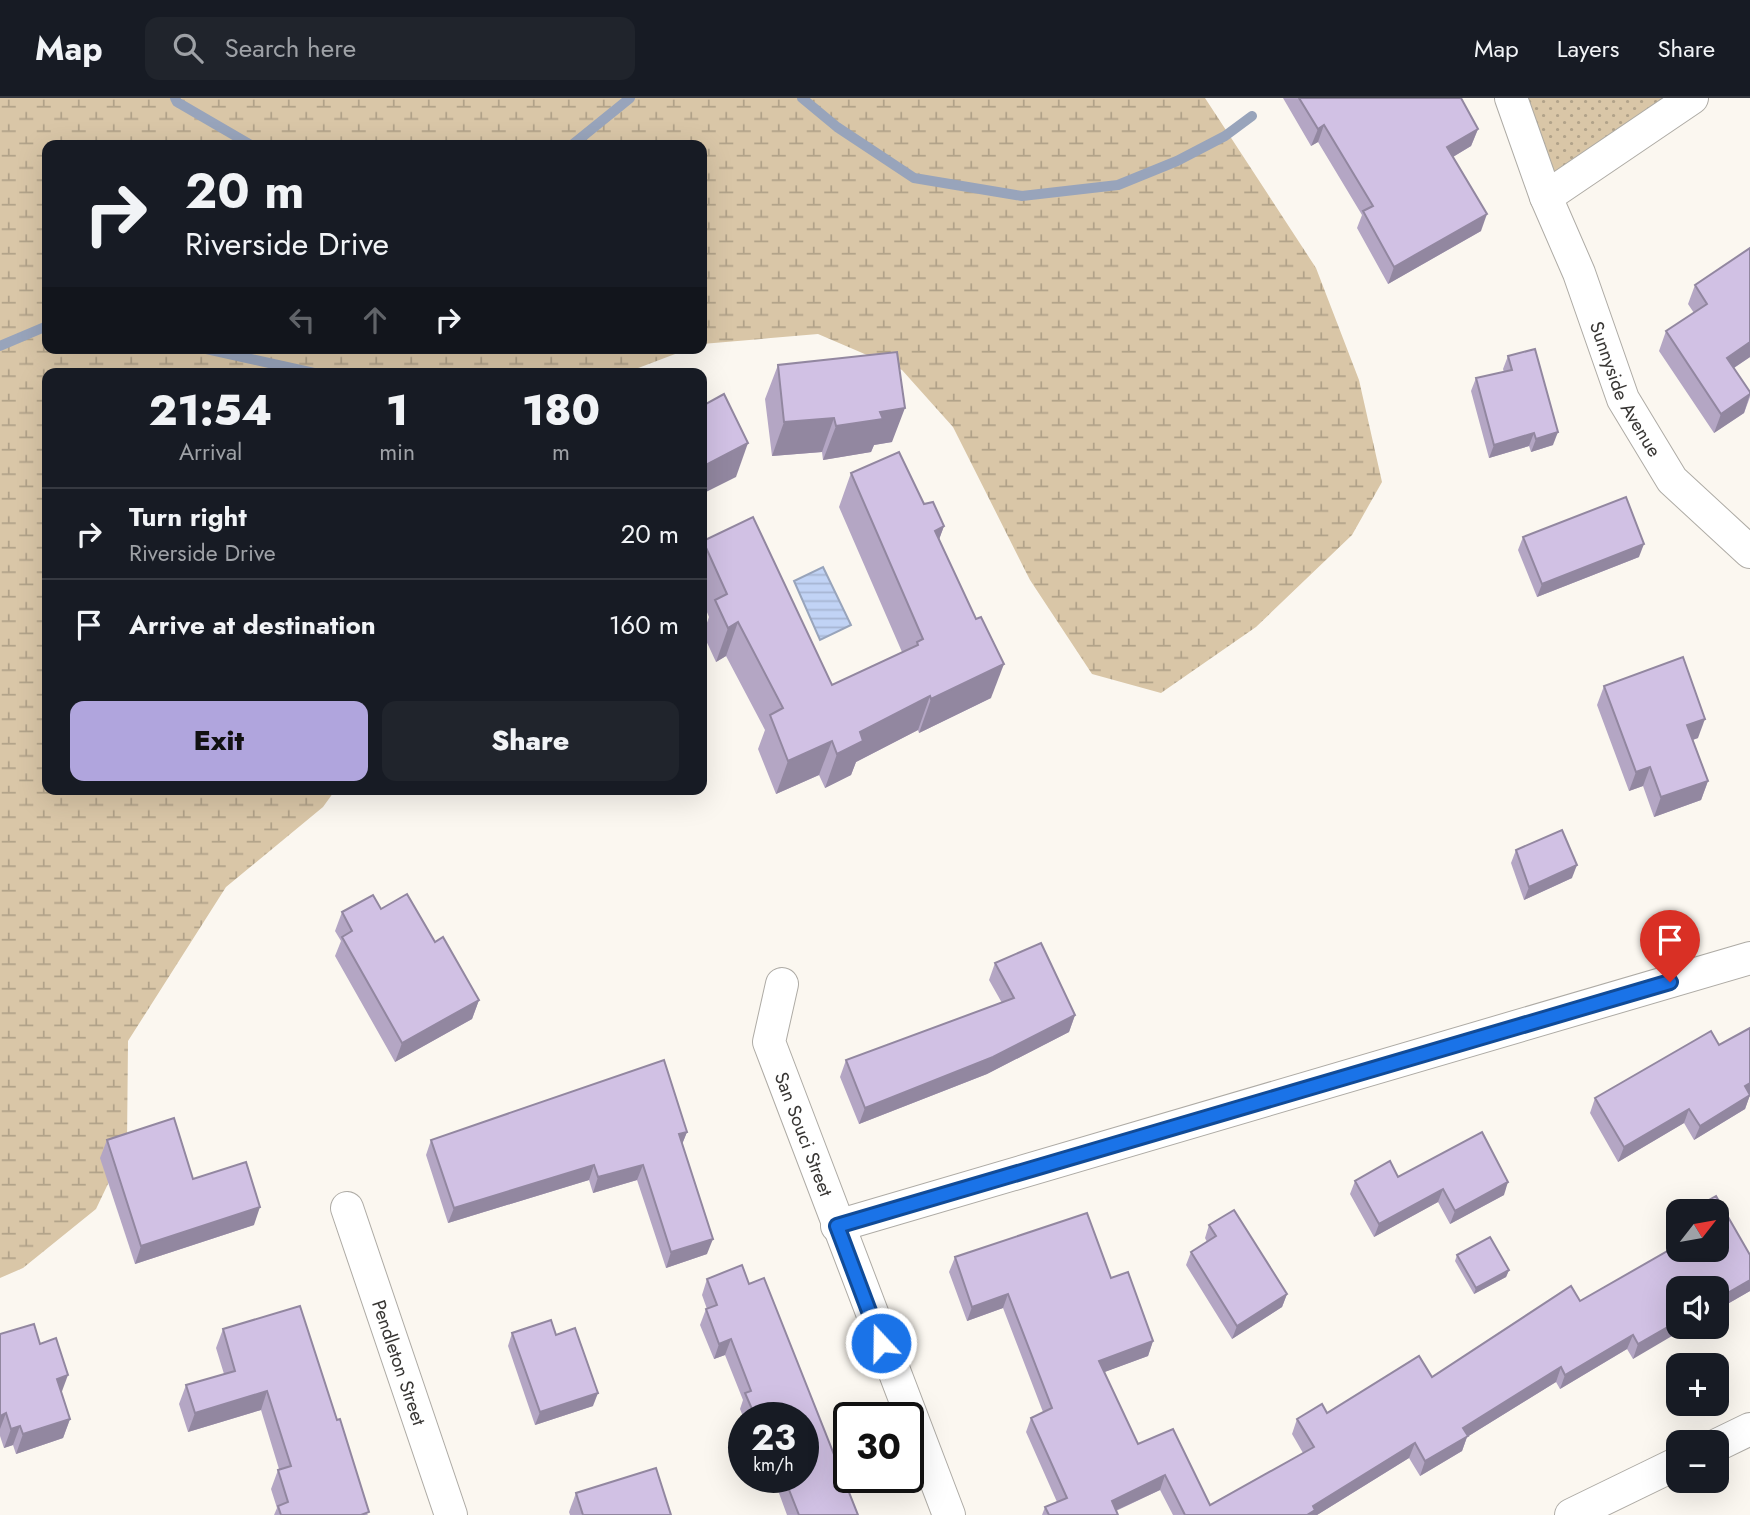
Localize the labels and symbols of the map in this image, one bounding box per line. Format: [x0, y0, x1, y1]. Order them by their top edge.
street label: Sunnyside Avenue [1583, 318, 1668, 462]
pin [1640, 910, 1700, 982]
street label: San Souci Street [768, 1068, 840, 1201]
north arrow [1666, 1199, 1729, 1262]
street label: Pendleton Street [365, 1296, 433, 1429]
position arrow [844, 1306, 918, 1380]
speed limit sign: 30 [833, 1402, 924, 1493]

